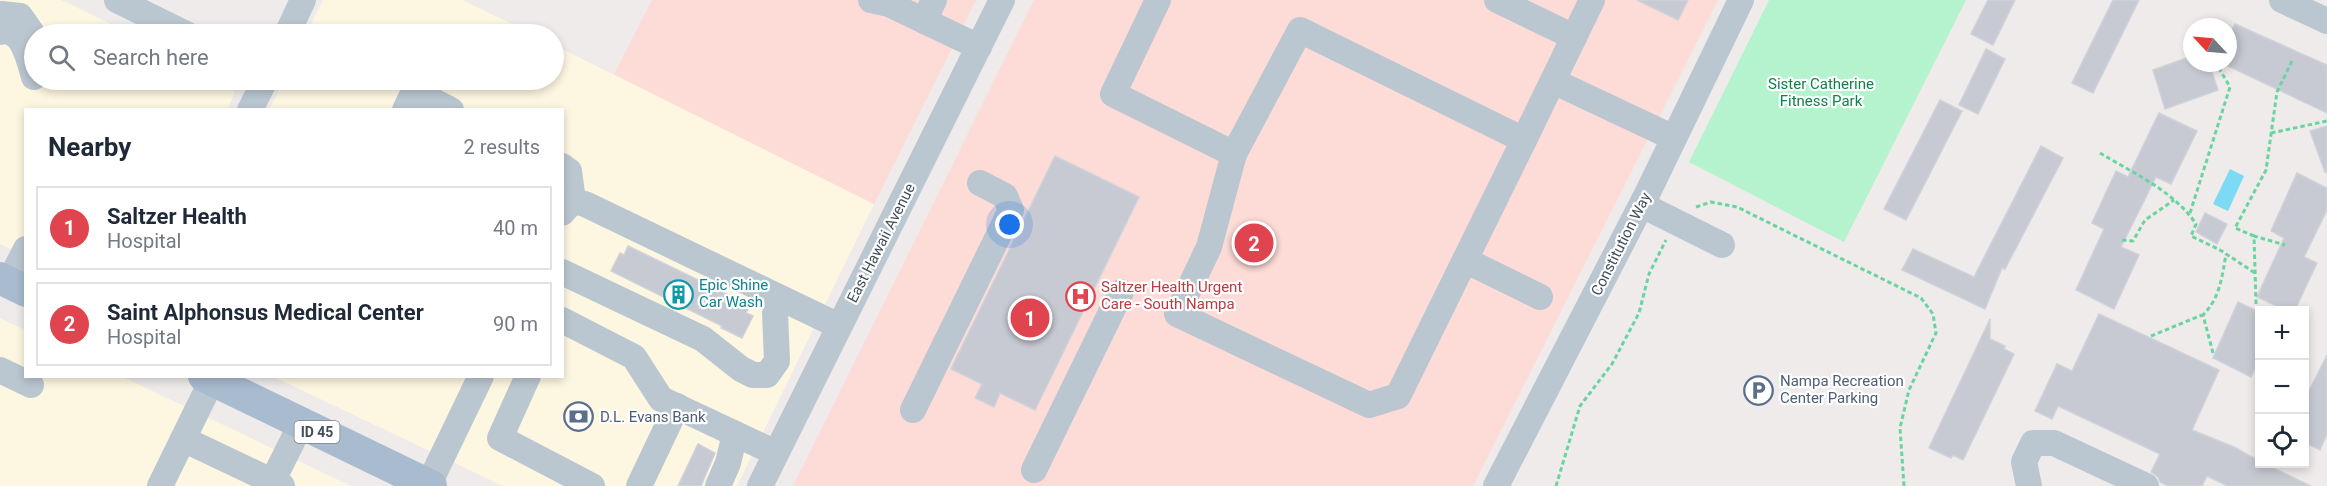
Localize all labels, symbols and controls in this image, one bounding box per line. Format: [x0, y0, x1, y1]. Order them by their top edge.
north arrow [2183, 18, 2237, 72]
search box [24, 24, 564, 90]
icon: search [45, 41, 78, 74]
text: Search here [93, 45, 209, 70]
park label: Sister Catherine Fitness Park [1768, 75, 1874, 110]
text: Nearby [48, 132, 131, 162]
text: 2 results [464, 135, 540, 159]
street label: East Hawaii Avenue [843, 180, 919, 306]
street label: Constitution Way [1587, 189, 1655, 299]
text: Saltzer Health [107, 204, 247, 229]
your location [995, 210, 1024, 239]
text: 1 [64, 216, 75, 240]
text: 40 m [493, 216, 538, 240]
pin: 2 [1234, 220, 1274, 266]
text: Hospital [107, 229, 181, 253]
place label: Epic Shine Car Wash [699, 276, 768, 311]
building icon: Epic Shine Car Wash [662, 278, 694, 310]
place label: Saltzer Health Urgent Care - South Nampa [1101, 278, 1242, 313]
hospital icon: Saltzer Health Urgent Care - South Nampa [1064, 280, 1096, 312]
pin: 1 [1010, 296, 1050, 340]
text: Saint Alphonsus Medical Center [107, 300, 424, 325]
map controls [2255, 306, 2309, 468]
button: + [2255, 306, 2309, 360]
text: 2 [64, 312, 75, 336]
text: 90 m [493, 312, 538, 336]
text: Hospital [107, 325, 181, 349]
button: − [2255, 360, 2309, 414]
place label: Nampa Recreation Center Parking [1780, 372, 1904, 407]
parking icon: Nampa Recreation Center Parking [1743, 374, 1775, 406]
bank icon: D.L. Evans Bank [563, 401, 595, 433]
place label: D.L. Evans Bank [600, 408, 706, 426]
button: locate [2255, 414, 2309, 468]
road number: ID 45 [294, 421, 340, 443]

